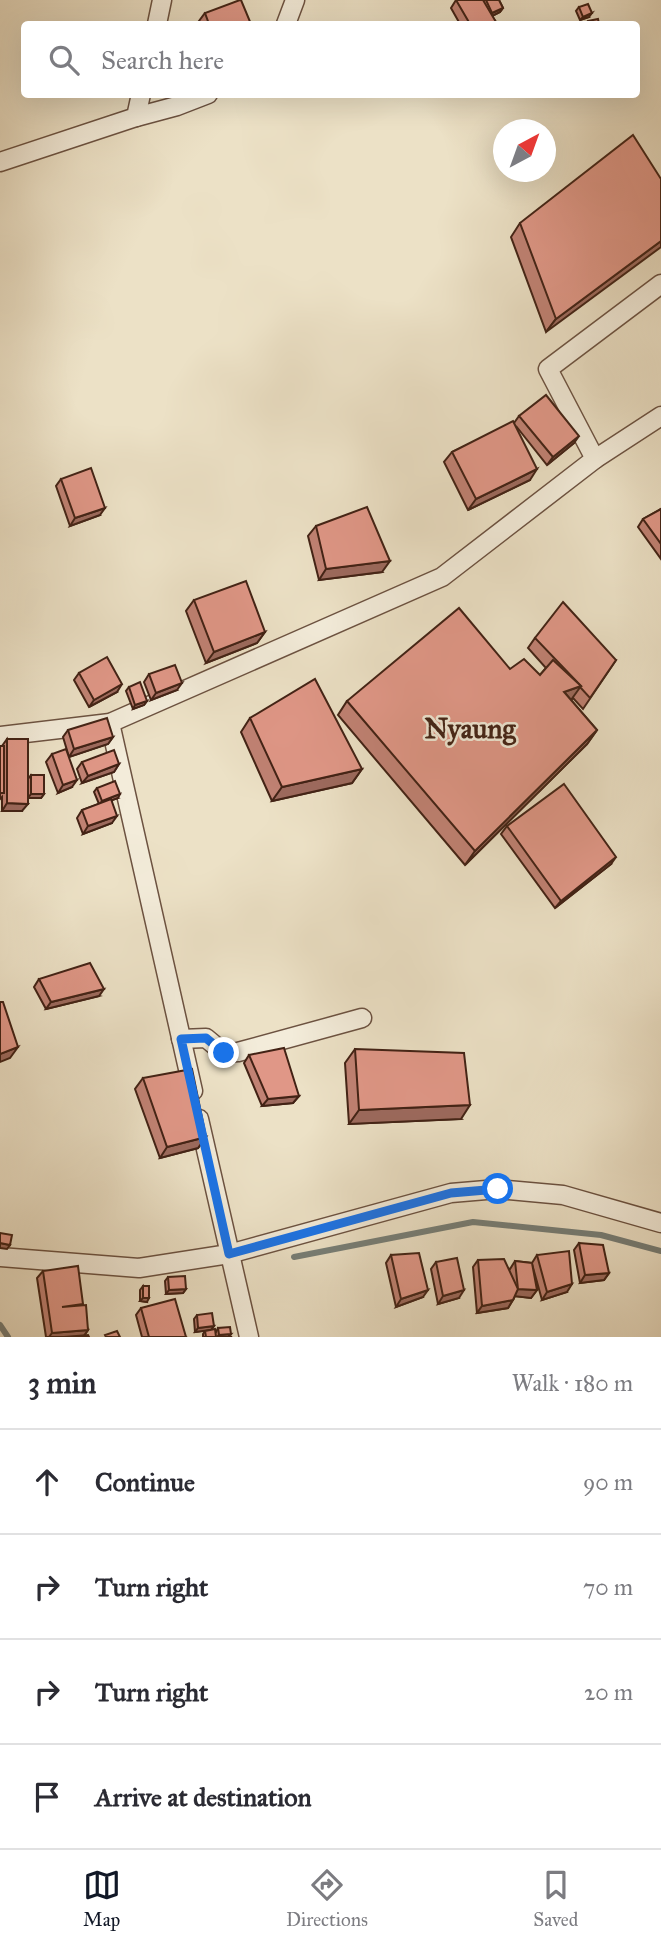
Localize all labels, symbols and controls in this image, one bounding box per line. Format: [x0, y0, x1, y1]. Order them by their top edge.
search box [21, 21, 640, 98]
icon: search [45, 41, 83, 79]
text: Search here [101, 44, 224, 76]
north arrow [493, 119, 556, 182]
district label: Nyaung [424, 711, 517, 746]
route end [208, 1037, 239, 1068]
route start [482, 1173, 513, 1204]
text: 3 min [28, 1365, 96, 1401]
text: Walk · 180 m [512, 1369, 633, 1397]
icon: ahead [28, 1463, 66, 1501]
text: Continue [95, 1466, 195, 1498]
text: 90 m [583, 1468, 633, 1496]
icon: right [28, 1568, 66, 1606]
text: Turn right [95, 1571, 208, 1603]
text: 70 m [583, 1573, 633, 1601]
icon: right [28, 1673, 66, 1711]
text: Turn right [95, 1676, 208, 1708]
text: 20 m [584, 1678, 633, 1706]
icon: arrive [28, 1778, 66, 1816]
text: Arrive at destination [95, 1781, 312, 1813]
tab: Map [83, 1866, 121, 1931]
tab: Directions [286, 1866, 368, 1931]
tab: Saved [533, 1866, 578, 1931]

